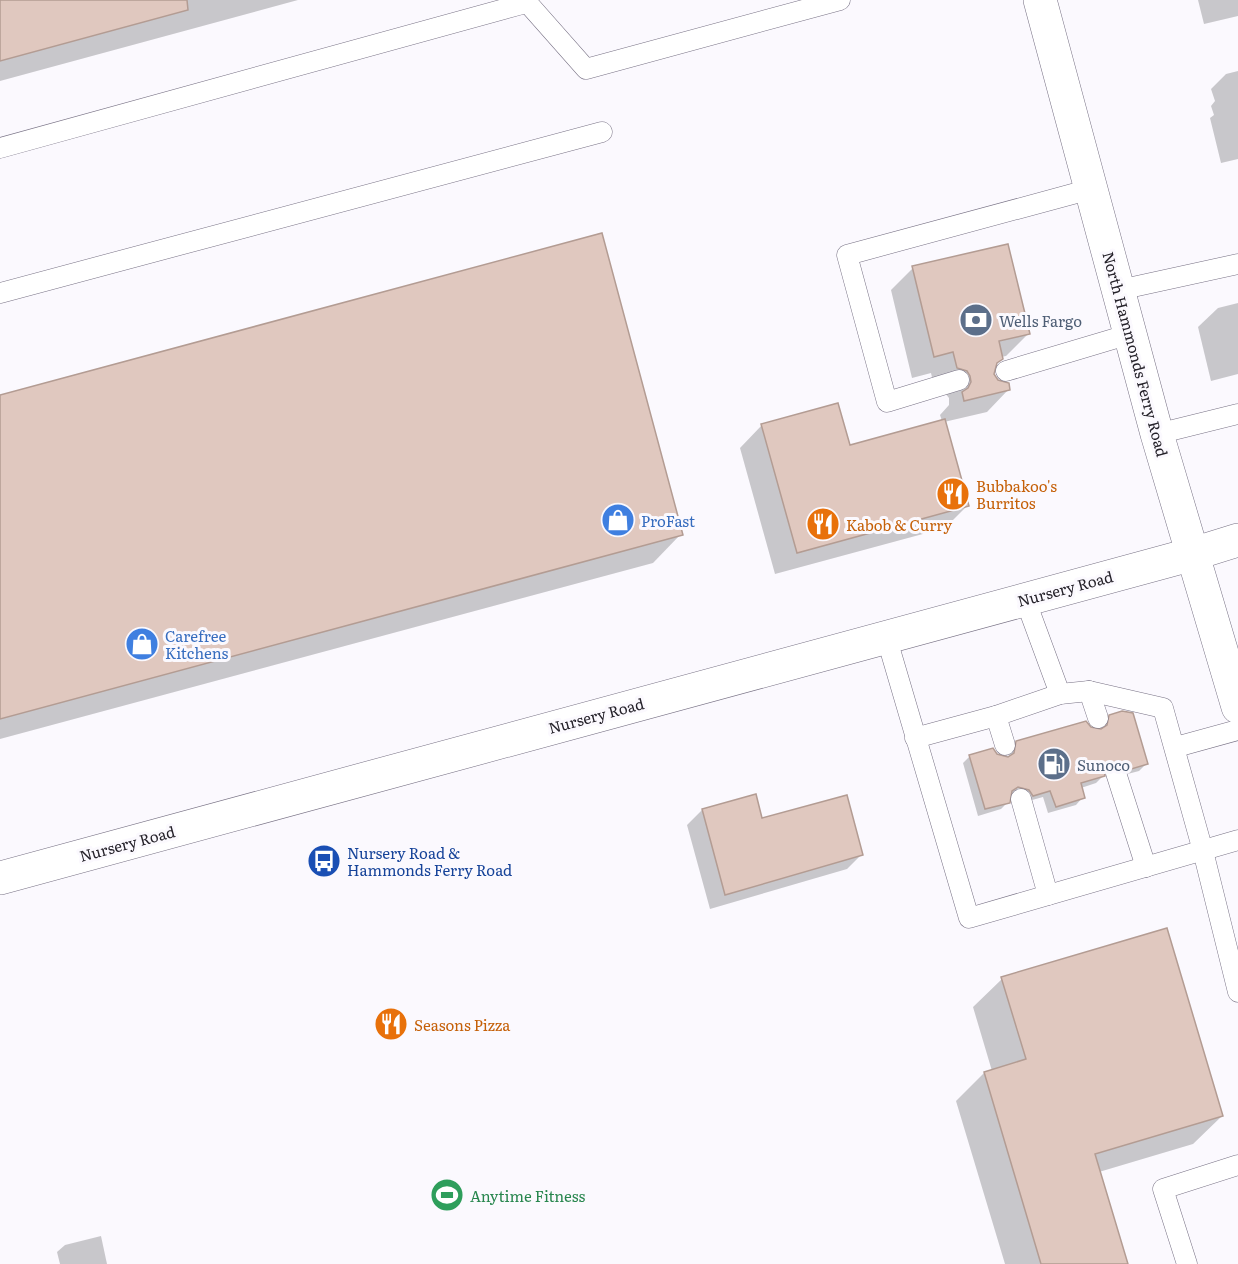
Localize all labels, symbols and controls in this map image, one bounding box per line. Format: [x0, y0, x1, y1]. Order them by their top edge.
street label: North Hammonds Ferry Road [1097, 249, 1175, 459]
bank icon: Wells Fargo [958, 302, 994, 338]
place label: Wells Fargo [999, 309, 1082, 332]
place label: Bubbakoo's Burritos [976, 474, 1057, 514]
restaurant icon: Bubbakoo's Burritos [935, 476, 971, 512]
shop icon: ProFast [600, 502, 636, 538]
restaurant icon: Kabob & Curry [805, 506, 841, 542]
place label: ProFast [641, 509, 695, 532]
place label: Kabob & Curry [846, 513, 952, 536]
street label: Nursery Road [1015, 564, 1115, 612]
place label: Carefree Kitchens [165, 624, 228, 664]
shop icon: Carefree Kitchens [124, 626, 160, 662]
street label: Nursery Road [546, 691, 646, 739]
fuel station icon: Sunoco [1036, 746, 1072, 782]
place label: Sunoco [1077, 753, 1130, 776]
street label: Nursery Road [77, 819, 177, 867]
place label: Nursery Road & Hammonds Ferry Road [347, 841, 512, 881]
bus stop icon: Nursery Road & Hammonds Ferry Road [306, 843, 342, 879]
restaurant icon: Seasons Pizza [373, 1006, 409, 1042]
place label: Seasons Pizza [414, 1013, 511, 1036]
sports icon: Anytime Fitness [429, 1177, 465, 1213]
place label: Anytime Fitness [470, 1184, 585, 1207]

